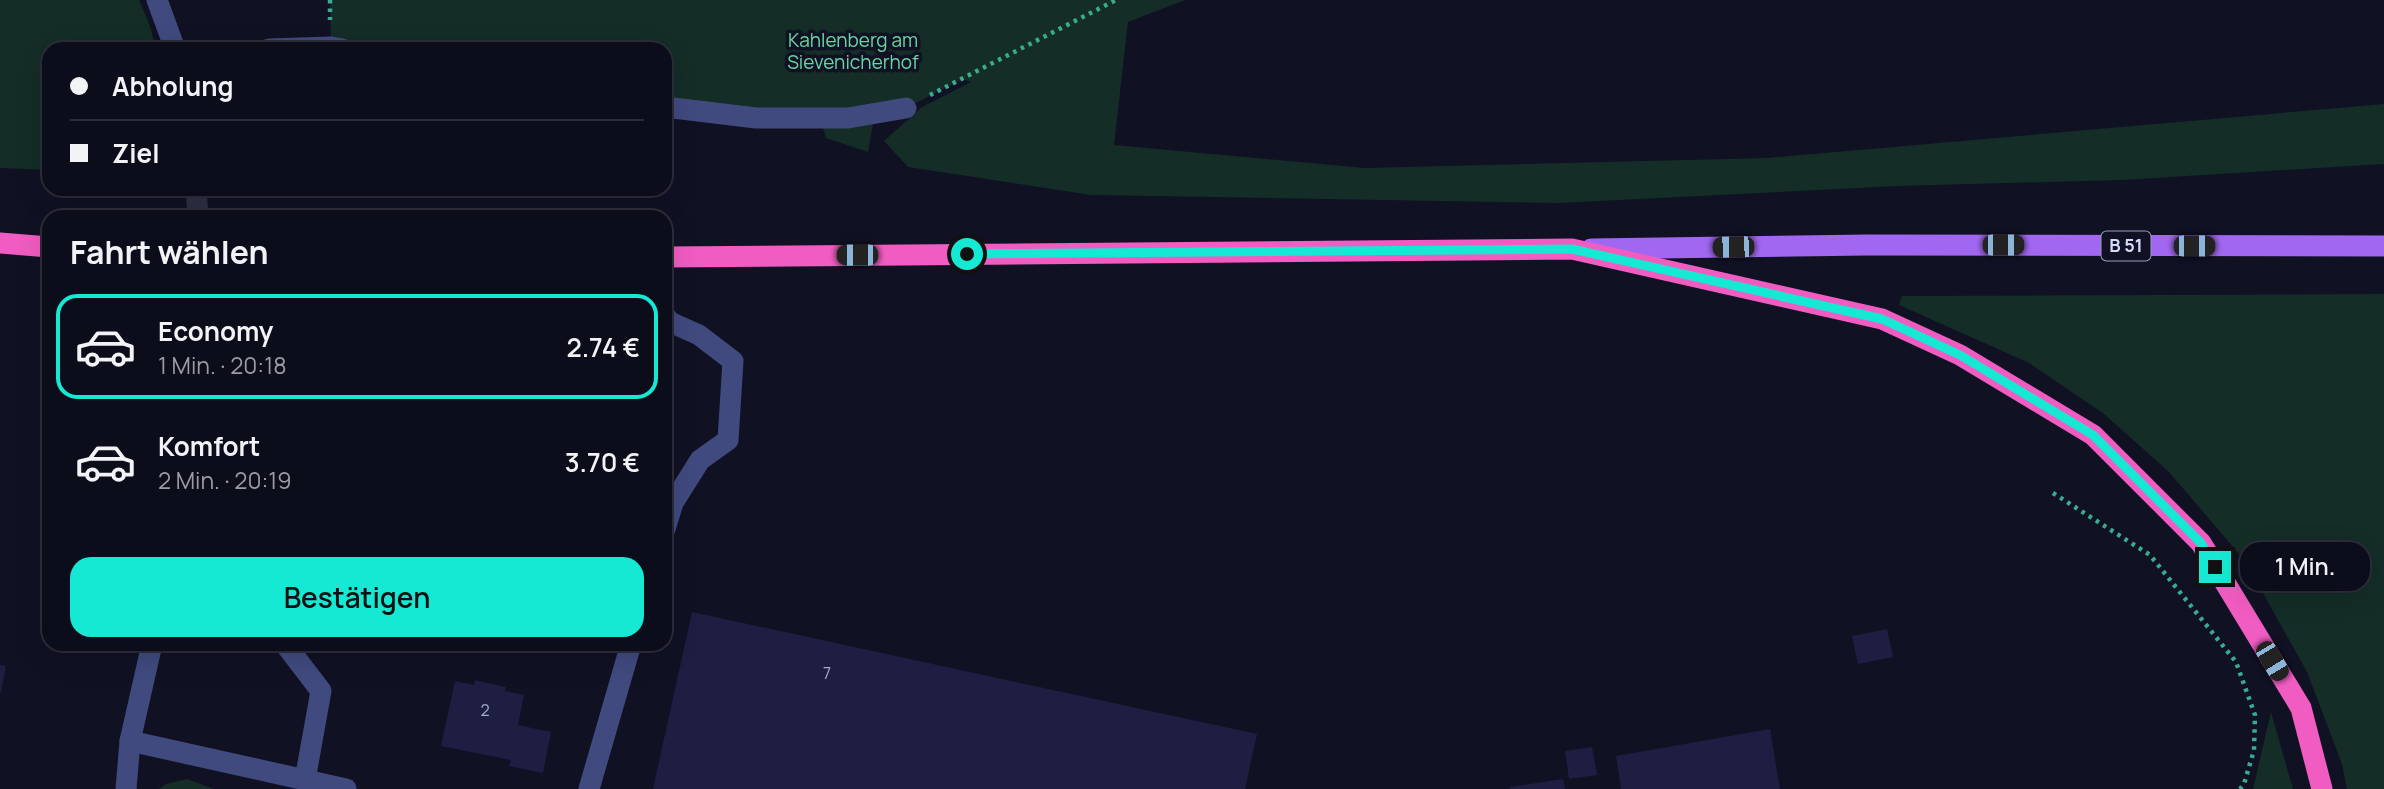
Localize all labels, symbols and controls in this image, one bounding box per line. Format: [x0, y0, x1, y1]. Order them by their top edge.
park label: Kahlenberg am Sievenicherhof [787, 27, 919, 75]
text: Abholung [112, 68, 234, 104]
text: Ziel [112, 135, 160, 171]
text: Fahrt wählen [70, 230, 269, 274]
road number: B 51 [2102, 232, 2150, 260]
car [1983, 235, 2025, 256]
car [1712, 236, 1755, 258]
car [2174, 236, 2216, 257]
route start [951, 238, 983, 270]
car [837, 245, 879, 266]
text: Economy [158, 313, 273, 349]
icon: car [74, 315, 137, 378]
text: 2.74 € [566, 329, 640, 365]
text: 1 Min. · 20:18 [158, 349, 287, 381]
text: Komfort [158, 428, 260, 464]
icon: car [74, 430, 137, 493]
text: 3.70 € [565, 444, 640, 480]
text: 2 Min. · 20:19 [158, 464, 292, 496]
callout: 1 Min. [2240, 542, 2369, 592]
text: 1 Min. [2275, 550, 2335, 582]
route end [2199, 551, 2231, 583]
button: Bestätigen [70, 557, 644, 637]
car [2253, 638, 2292, 684]
house number: 7 [823, 662, 831, 684]
house number: 2 [480, 699, 490, 721]

